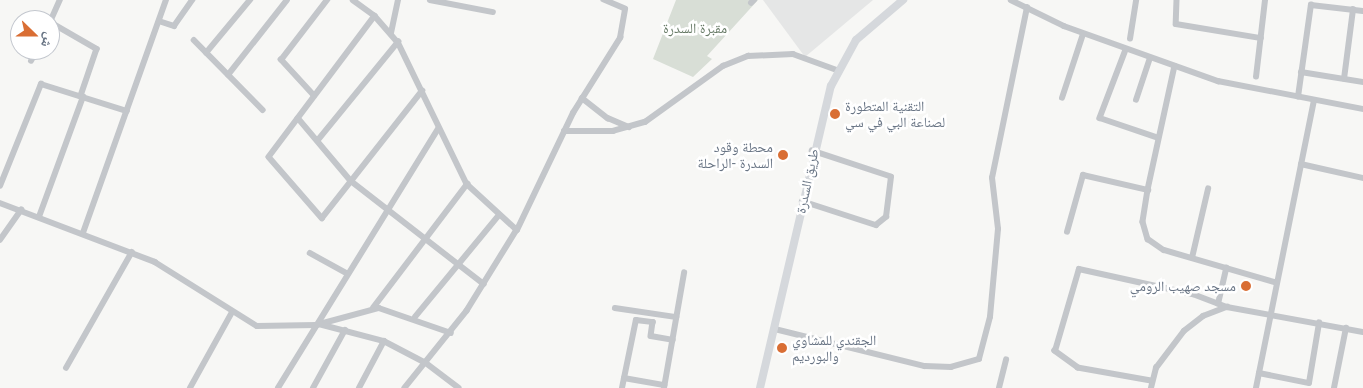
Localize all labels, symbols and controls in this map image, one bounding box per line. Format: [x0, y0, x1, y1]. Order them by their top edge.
north arrow [10, 10, 60, 60]
park label: مقبرة السدرة [663, 20, 727, 36]
text: ش [37, 30, 60, 51]
place label: التقنية المتطورة لصناعة البي في سي [845, 98, 945, 130]
marker: التقنية المتطورة لصناعة البي في سي [829, 108, 841, 120]
place label: محطة وقود السدرة -الراحلة [698, 139, 773, 172]
street label: طريق السدرة [792, 147, 822, 215]
marker: محطة وقود السدرة -الراحلة [777, 149, 789, 161]
place label: مسجد صهيب الرومي [1130, 278, 1236, 294]
marker: مسجد صهيب الرومي [1240, 280, 1252, 292]
place label: الجقندي للمشاوي والبورديم [792, 332, 876, 364]
marker: الجقندي للمشاوي والبورديم [776, 342, 788, 354]

